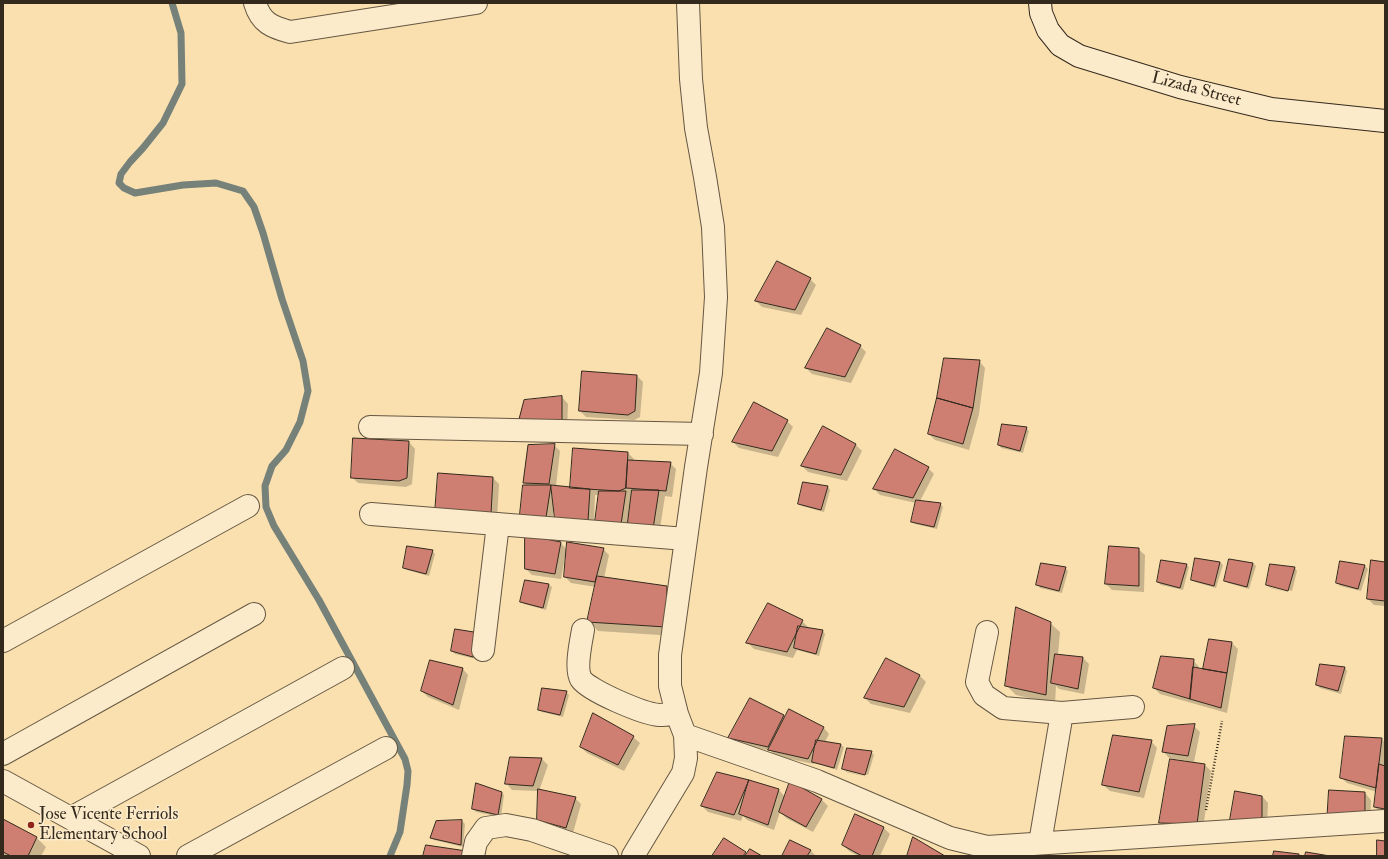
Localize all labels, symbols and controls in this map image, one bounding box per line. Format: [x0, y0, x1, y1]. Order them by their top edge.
street label: Lizada Street [1149, 68, 1243, 112]
place label: Jose Vicente Ferriols Elementary School [39, 805, 178, 845]
marker: Jose Vicente Ferriols Elementary School [26, 820, 36, 830]

